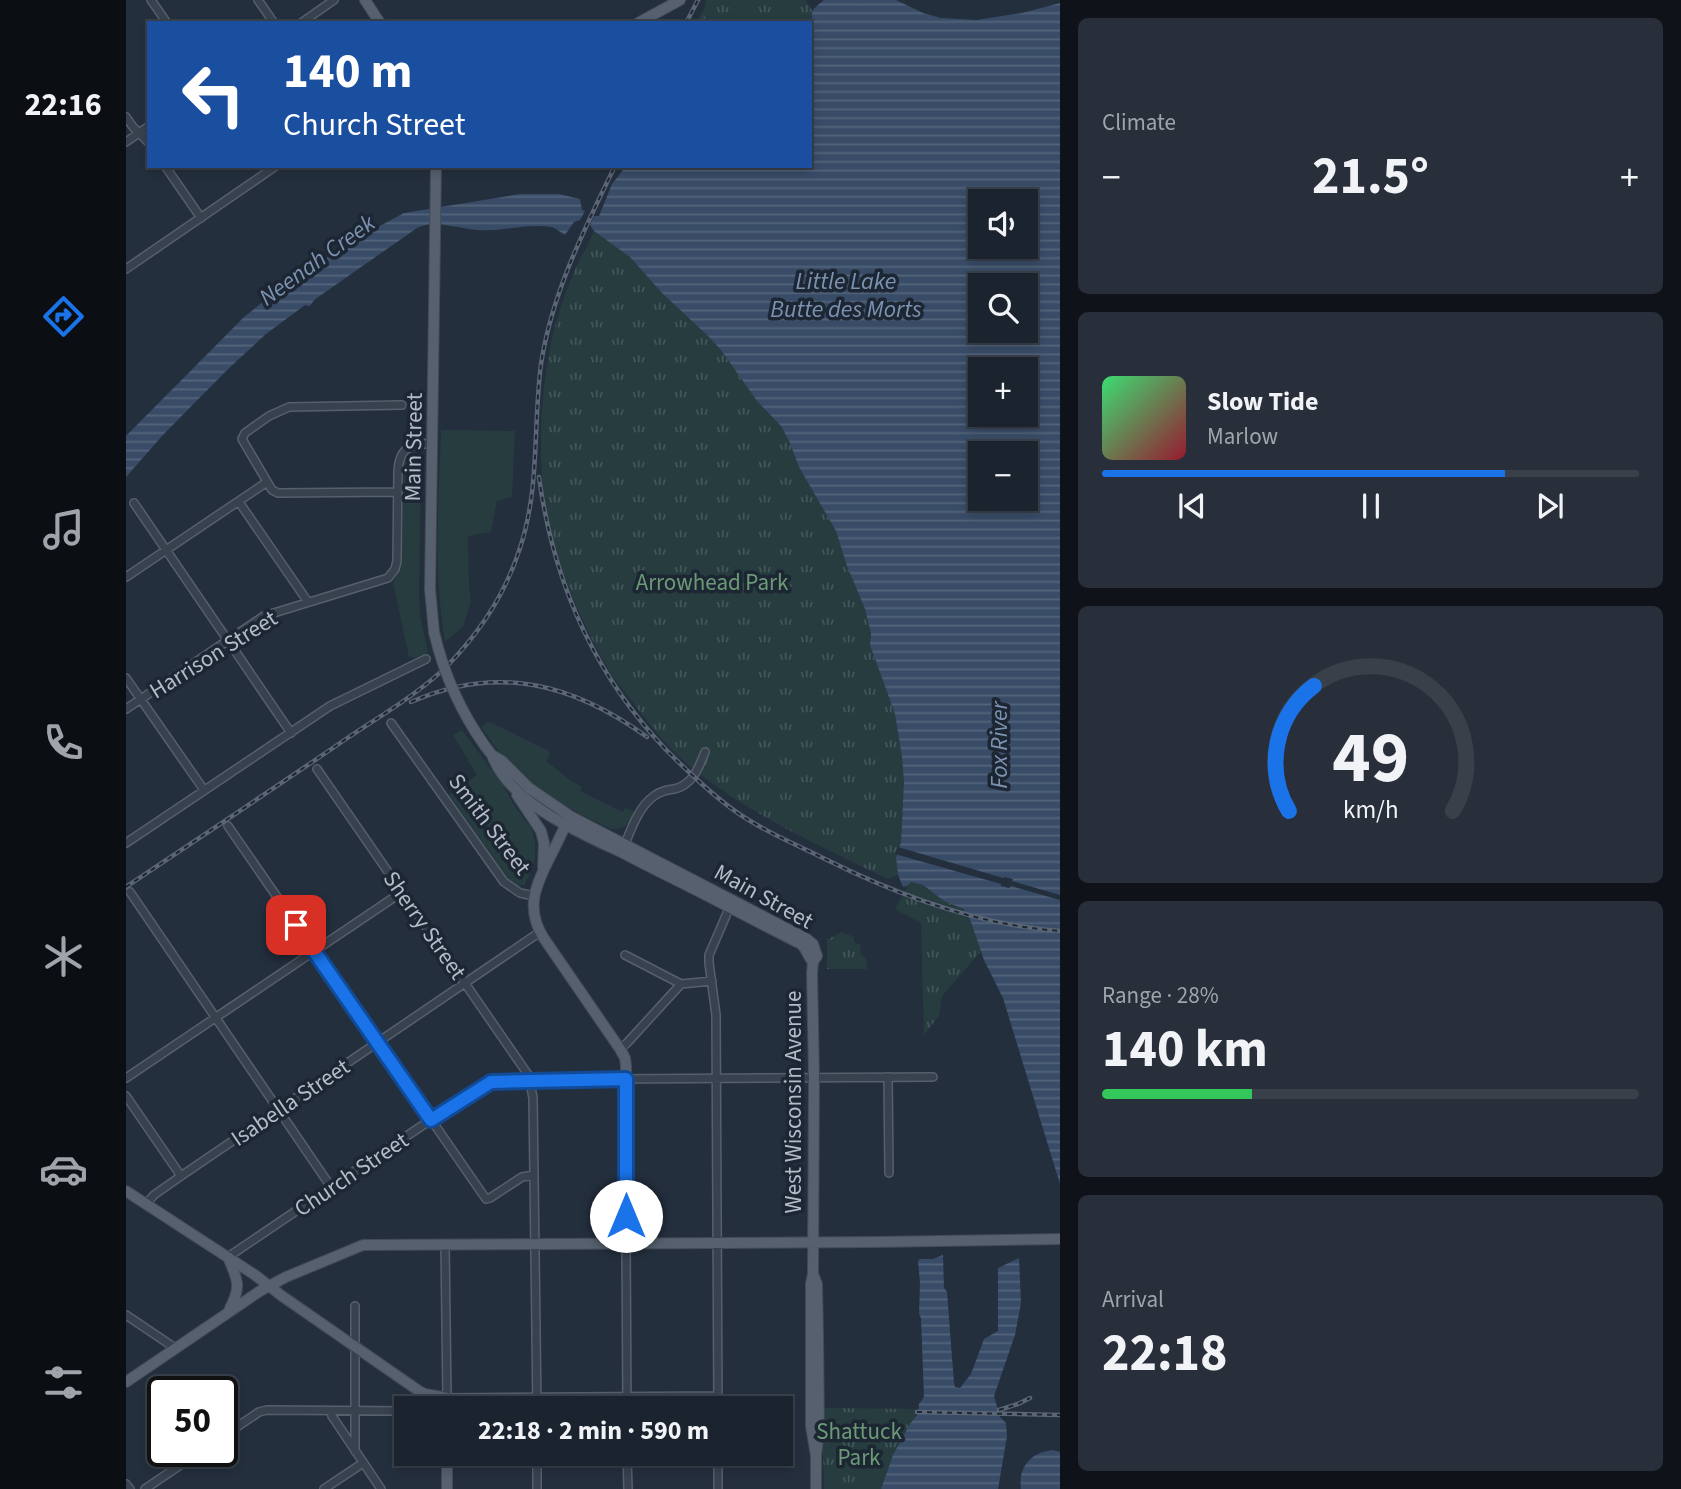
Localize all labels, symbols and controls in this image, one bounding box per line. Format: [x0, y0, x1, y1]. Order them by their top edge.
text: 140 m [283, 37, 412, 107]
icon: left [168, 49, 259, 140]
text: 22:16 [24, 82, 102, 128]
text: Church Street [283, 102, 465, 148]
text: Climate [1102, 106, 1176, 139]
text: 21.5° [1312, 140, 1429, 214]
text: − [1102, 151, 1121, 205]
text: + [1620, 151, 1639, 205]
map controls [968, 189, 1038, 511]
button: sound [968, 189, 1038, 259]
water label: Neenah Creek [252, 206, 383, 315]
water label: Little Lake Butte des Morts [770, 264, 922, 327]
button: search [968, 273, 1038, 343]
icon: directions [39, 292, 88, 341]
button: + [968, 357, 1038, 427]
text: Slow Tide [1207, 383, 1318, 420]
street label: Main Street [396, 392, 431, 502]
text: Marlow [1207, 420, 1278, 453]
button: − [968, 441, 1038, 511]
icon: previous [1173, 487, 1211, 525]
icon: pause [1352, 487, 1390, 525]
icon: next [1531, 487, 1569, 525]
icon: music [39, 505, 88, 554]
park label: Arrowhead Park [636, 566, 789, 599]
street label: Harrison Street [143, 602, 284, 707]
water label: Fox River [982, 699, 1017, 789]
text: 49 [1332, 706, 1409, 810]
icon: phone [39, 718, 88, 767]
street label: Smith Street [440, 767, 539, 882]
text: km/h [1343, 791, 1398, 827]
street label: Main Street [708, 856, 820, 937]
street label: Sherry Street [375, 864, 474, 986]
pin [266, 895, 326, 955]
icon: arrive [277, 906, 315, 944]
icon: climate [39, 932, 88, 981]
text: Range · 28% [1102, 979, 1219, 1012]
street label: West Wisconsin Avenue [777, 991, 810, 1213]
text: 140 km [1102, 1013, 1268, 1087]
street label: Isabella Street [224, 1050, 356, 1154]
street label: Church Street [288, 1124, 415, 1225]
icon: car [39, 1145, 88, 1194]
position arrow [589, 1179, 663, 1253]
text: Arrival [1102, 1283, 1164, 1316]
text: 22:18 [1102, 1317, 1227, 1391]
icon: filters [39, 1358, 88, 1407]
speed limit sign: 50 [147, 1376, 238, 1467]
text: 22:18 · 2 min · 590 m [478, 1412, 709, 1449]
park label: Shattuck Park [816, 1415, 902, 1474]

